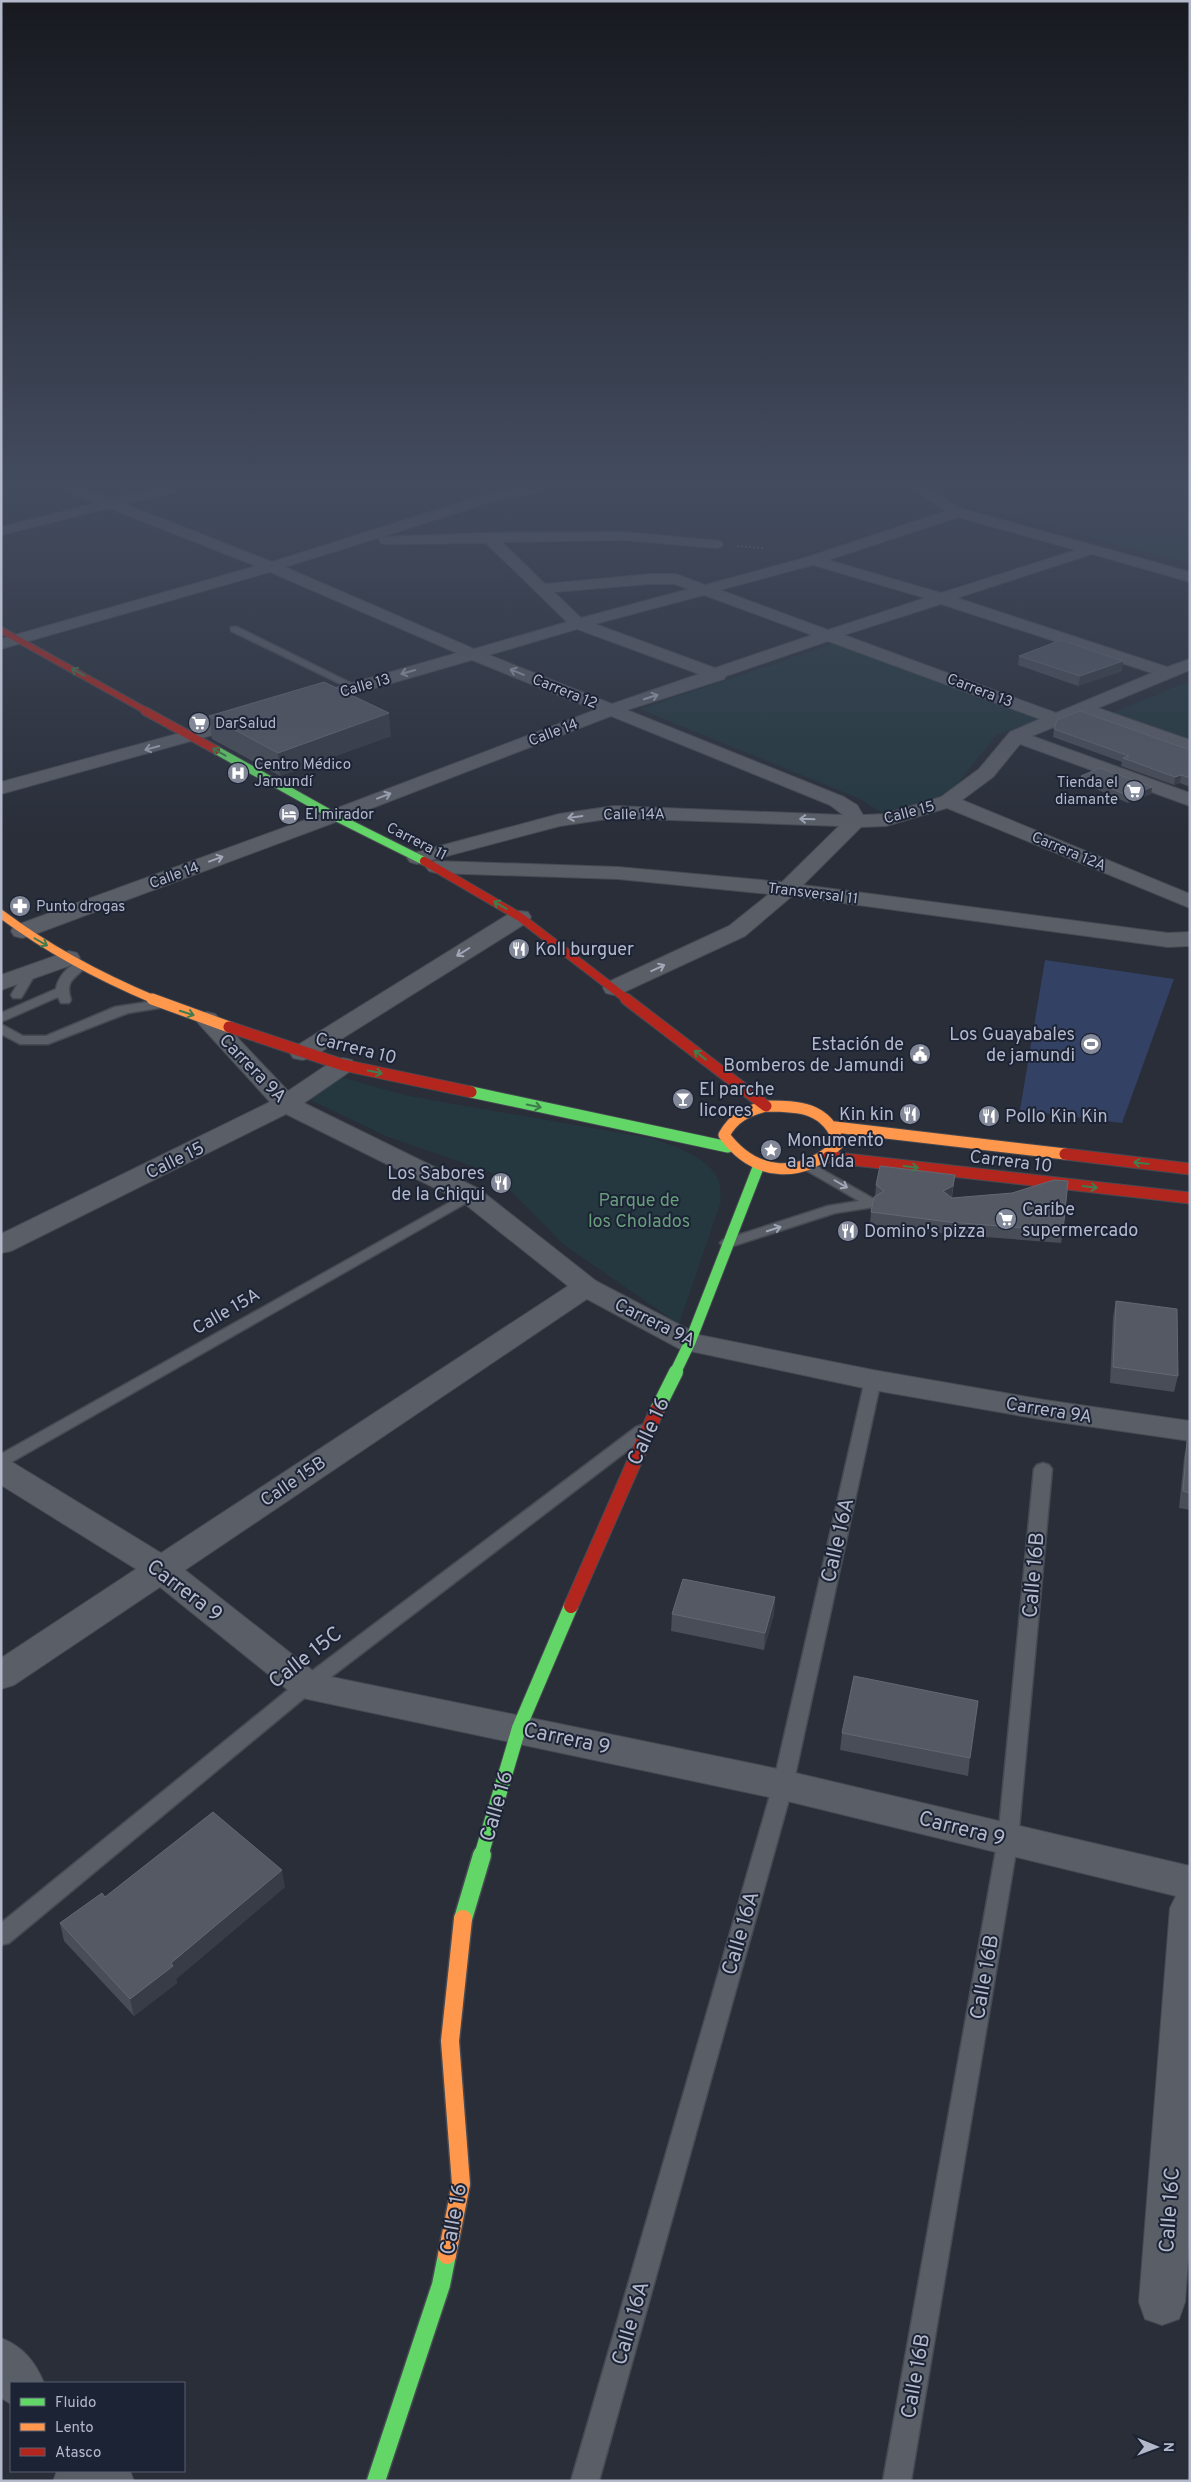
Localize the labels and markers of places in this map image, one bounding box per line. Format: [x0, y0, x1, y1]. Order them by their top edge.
supermarket icon: DarSalud [187, 711, 211, 735]
place label: DarSalud [215, 715, 276, 734]
place label: Centro Médico Jamundí [254, 756, 351, 792]
hospital icon: Centro Médico Jamundí [226, 761, 250, 785]
place label: Tienda el diamante [1055, 774, 1118, 810]
supermarket icon: Tienda el diamante [1122, 779, 1146, 803]
hotel icon: El mirador [277, 802, 301, 826]
place label: El mirador [305, 806, 374, 825]
pharmacy icon: Punto drogas [8, 894, 32, 918]
place label: Punto drogas [36, 898, 125, 917]
restaurant icon: Koll burguer [507, 937, 531, 961]
place label: Koll burguer [535, 939, 634, 962]
place label: Los Guayabales de jamundi [949, 1024, 1075, 1068]
sports icon: Los Guayabales de jamundi [1079, 1032, 1103, 1056]
place label: Estación de Bomberos de Jamundi [723, 1034, 904, 1078]
public building icon: Estación de Bomberos de Jamundi [908, 1042, 932, 1066]
place label: El parche licores [699, 1079, 775, 1123]
bar icon: El parche licores [671, 1087, 695, 1111]
restaurant icon: Kin kin [898, 1102, 922, 1126]
place label: Kin kin [839, 1104, 894, 1127]
restaurant icon: Pollo Kin Kin [977, 1104, 1001, 1128]
place label: Pollo Kin Kin [1005, 1106, 1108, 1129]
place label: Monumento a la Vida [787, 1130, 884, 1174]
place icon: Monumento a la Vida [759, 1138, 783, 1162]
place label: Los Sabores de la Chiqui [387, 1163, 485, 1207]
restaurant icon: Los Sabores de la Chiqui [489, 1171, 513, 1195]
place label: Caribe supermercado [1022, 1199, 1138, 1243]
supermarket icon: Caribe supermercado [994, 1207, 1018, 1231]
restaurant icon: Domino's pizza [836, 1219, 860, 1243]
place label: Domino's pizza [864, 1221, 985, 1244]

